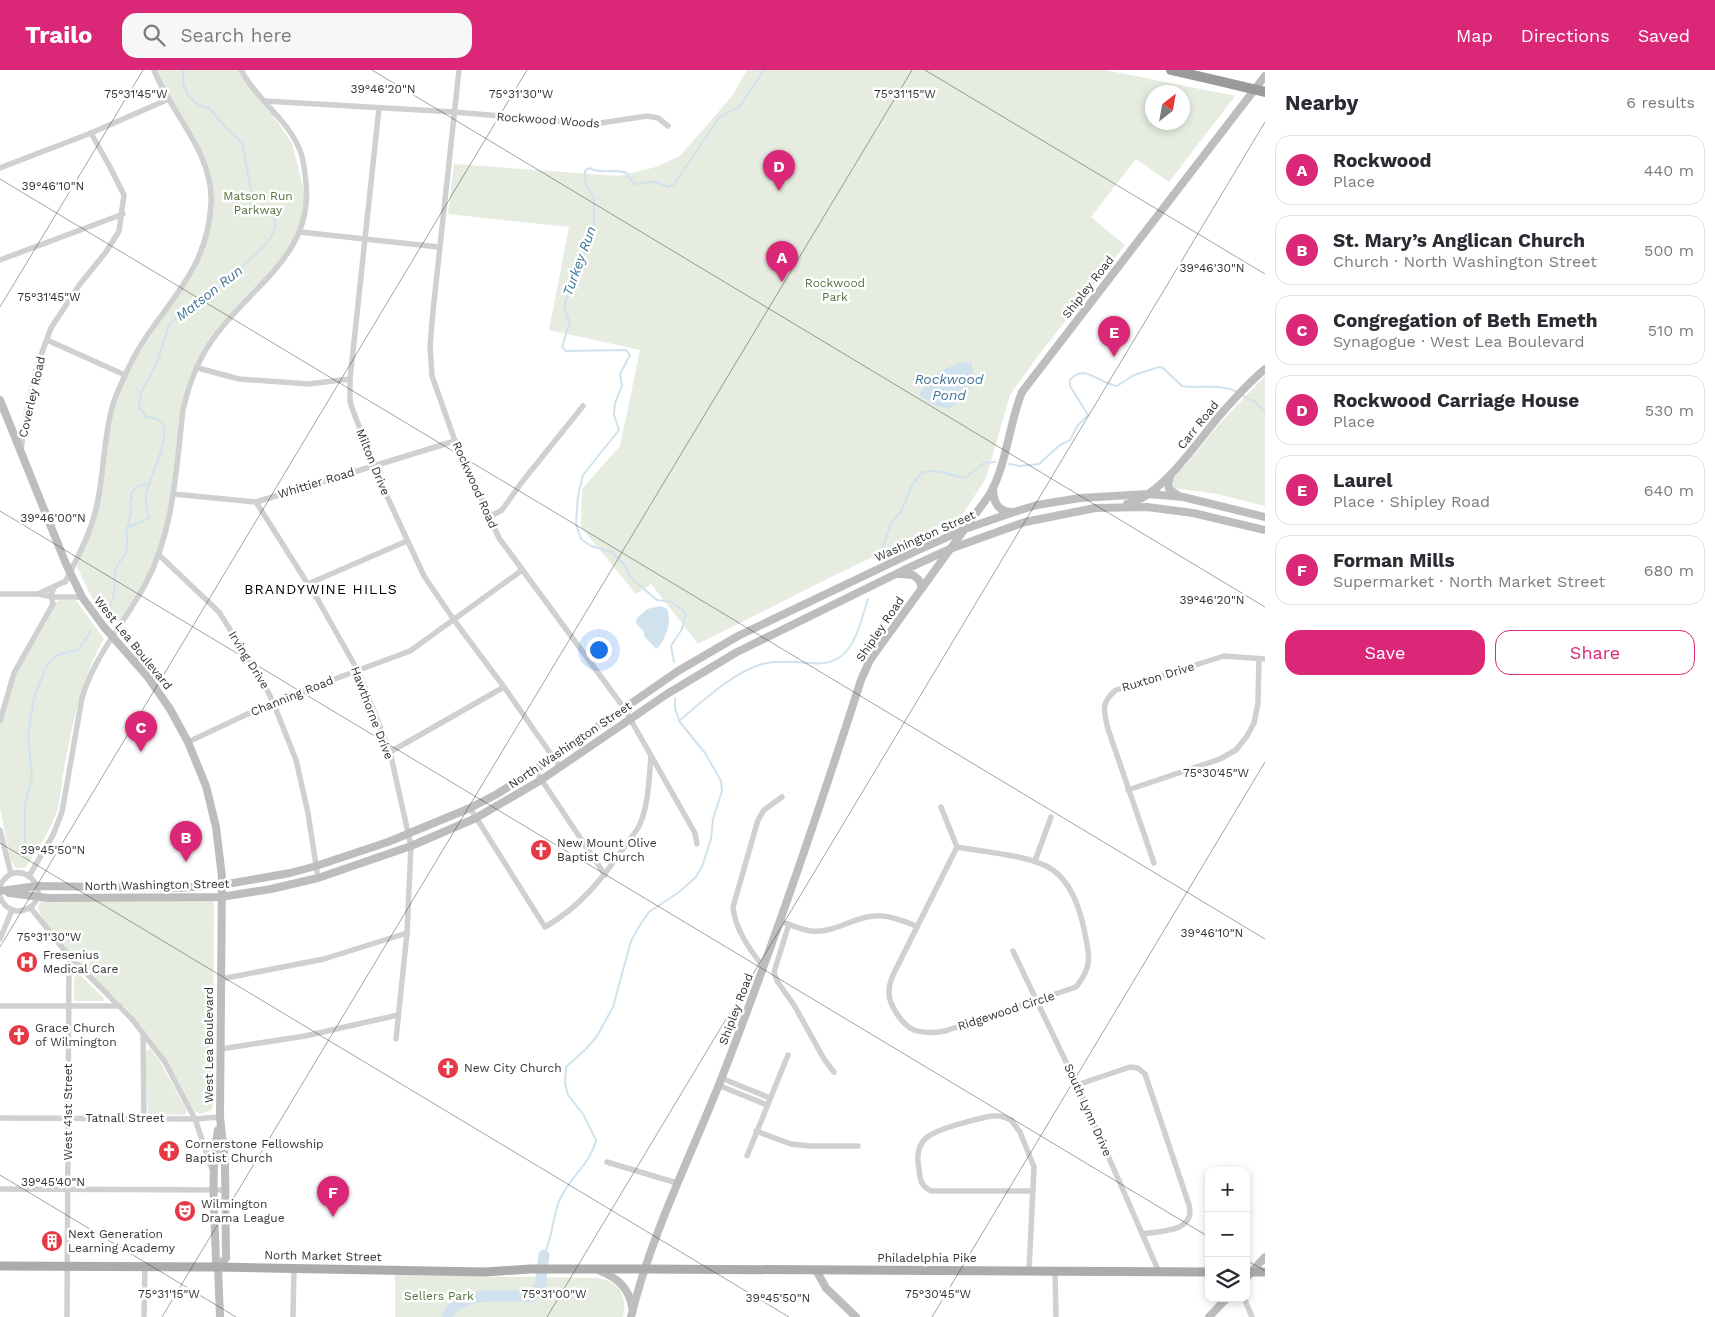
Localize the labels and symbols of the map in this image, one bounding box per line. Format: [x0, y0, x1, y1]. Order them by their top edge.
text: 39°46'20"N [350, 82, 416, 96]
north arrow [1145, 85, 1190, 130]
text: 75°31'45"W [104, 87, 168, 101]
text: 75°31'30"W [489, 87, 554, 101]
text: 75°31'15"W [874, 87, 936, 101]
street label: Rockwood Woods [496, 109, 600, 131]
pin: D [763, 150, 795, 191]
text: 39°46'10"N [22, 179, 84, 193]
park label: Matson Run Parkway [223, 189, 293, 217]
water label: Turkey Run [559, 224, 599, 298]
pin: A [766, 241, 798, 282]
street label: Shipley Road [1059, 253, 1117, 321]
text: 39°46'30"N [1179, 261, 1245, 275]
water label: Matson Run [173, 262, 245, 324]
park label: Rockwood Park [805, 276, 865, 304]
text: 75°31'45"W [17, 290, 81, 304]
pin: E [1098, 316, 1130, 357]
street label: Coverley Road [16, 355, 48, 439]
water label: Rockwood Pond [915, 371, 984, 403]
street label: Carr Road [1174, 398, 1222, 452]
street label: Milton Drive [353, 427, 393, 497]
street label: Rockwood Road [450, 439, 500, 531]
street label: Whittier Road [276, 465, 356, 501]
street label: Washington Street [873, 508, 977, 564]
text: 39°46'00"N [20, 511, 86, 525]
district label: BRANDYWINE HILLS [244, 581, 398, 597]
text: 39°46'20"N [1179, 593, 1245, 607]
street label: West Lea Boulevard [91, 594, 175, 692]
street label: Shipley Road [853, 594, 907, 664]
street label: Irving Drive [226, 628, 272, 692]
your location [586, 637, 612, 663]
street label: Ruxton Drive [1120, 659, 1196, 695]
street label: Hawthorne Drive [348, 665, 396, 761]
street label: Channing Road [249, 673, 335, 719]
street label: North Washington Street [506, 699, 634, 791]
pin: C [125, 711, 157, 752]
text: 75°30'45"W [1183, 766, 1250, 780]
pin: B [170, 821, 202, 862]
place label: New Mount Olive Baptist Church [557, 836, 657, 864]
church icon: New Mount Olive Baptist Church [529, 838, 553, 862]
text: 39°45'50"N [21, 843, 85, 857]
street label: North Washington Street [84, 877, 230, 893]
text: 39°46'10"N [1181, 926, 1243, 940]
text: 75°31'30"W [17, 930, 82, 944]
place label: Fresenius Medical Care [43, 948, 118, 976]
hospital icon: Fresenius Medical Care [15, 950, 39, 974]
street label: Shipley Road [716, 971, 756, 1047]
street label: West Lea Boulevard [202, 987, 216, 1103]
street label: Ridgewood Circle [956, 989, 1056, 1033]
place label: Grace Church of Wilmington [35, 1021, 117, 1049]
church icon: Grace Church of Wilmington [7, 1023, 31, 1047]
church icon: New City Church [436, 1056, 460, 1080]
place label: New City Church [464, 1061, 562, 1075]
street label: South Lynn Drive [1061, 1062, 1115, 1159]
street label: West 41st Street [61, 1064, 75, 1160]
street label: Tatnall Street [86, 1111, 164, 1125]
place label: Cornerstone Fellowship Baptist Church [185, 1137, 324, 1165]
church icon: Cornerstone Fellowship Baptist Church [157, 1139, 181, 1163]
text: 39°45'40"N [21, 1175, 85, 1189]
pin: F [317, 1176, 349, 1217]
place label: Wilmington Drama League [201, 1197, 285, 1225]
theatre icon: Wilmington Drama League [173, 1199, 197, 1223]
place label: Next Generation Learning Academy [68, 1227, 176, 1255]
building icon: Next Generation Learning Academy [40, 1229, 64, 1253]
street label: North Market Street [264, 1248, 382, 1264]
street label: Philadelphia Pike [877, 1251, 977, 1265]
text: 75°31'15"W [138, 1287, 200, 1301]
text: 75°31'00"W [521, 1287, 587, 1301]
text: 75°30'45"W [905, 1287, 972, 1301]
park label: Sellers Park [404, 1289, 474, 1303]
text: 39°45'50"N [746, 1291, 810, 1305]

